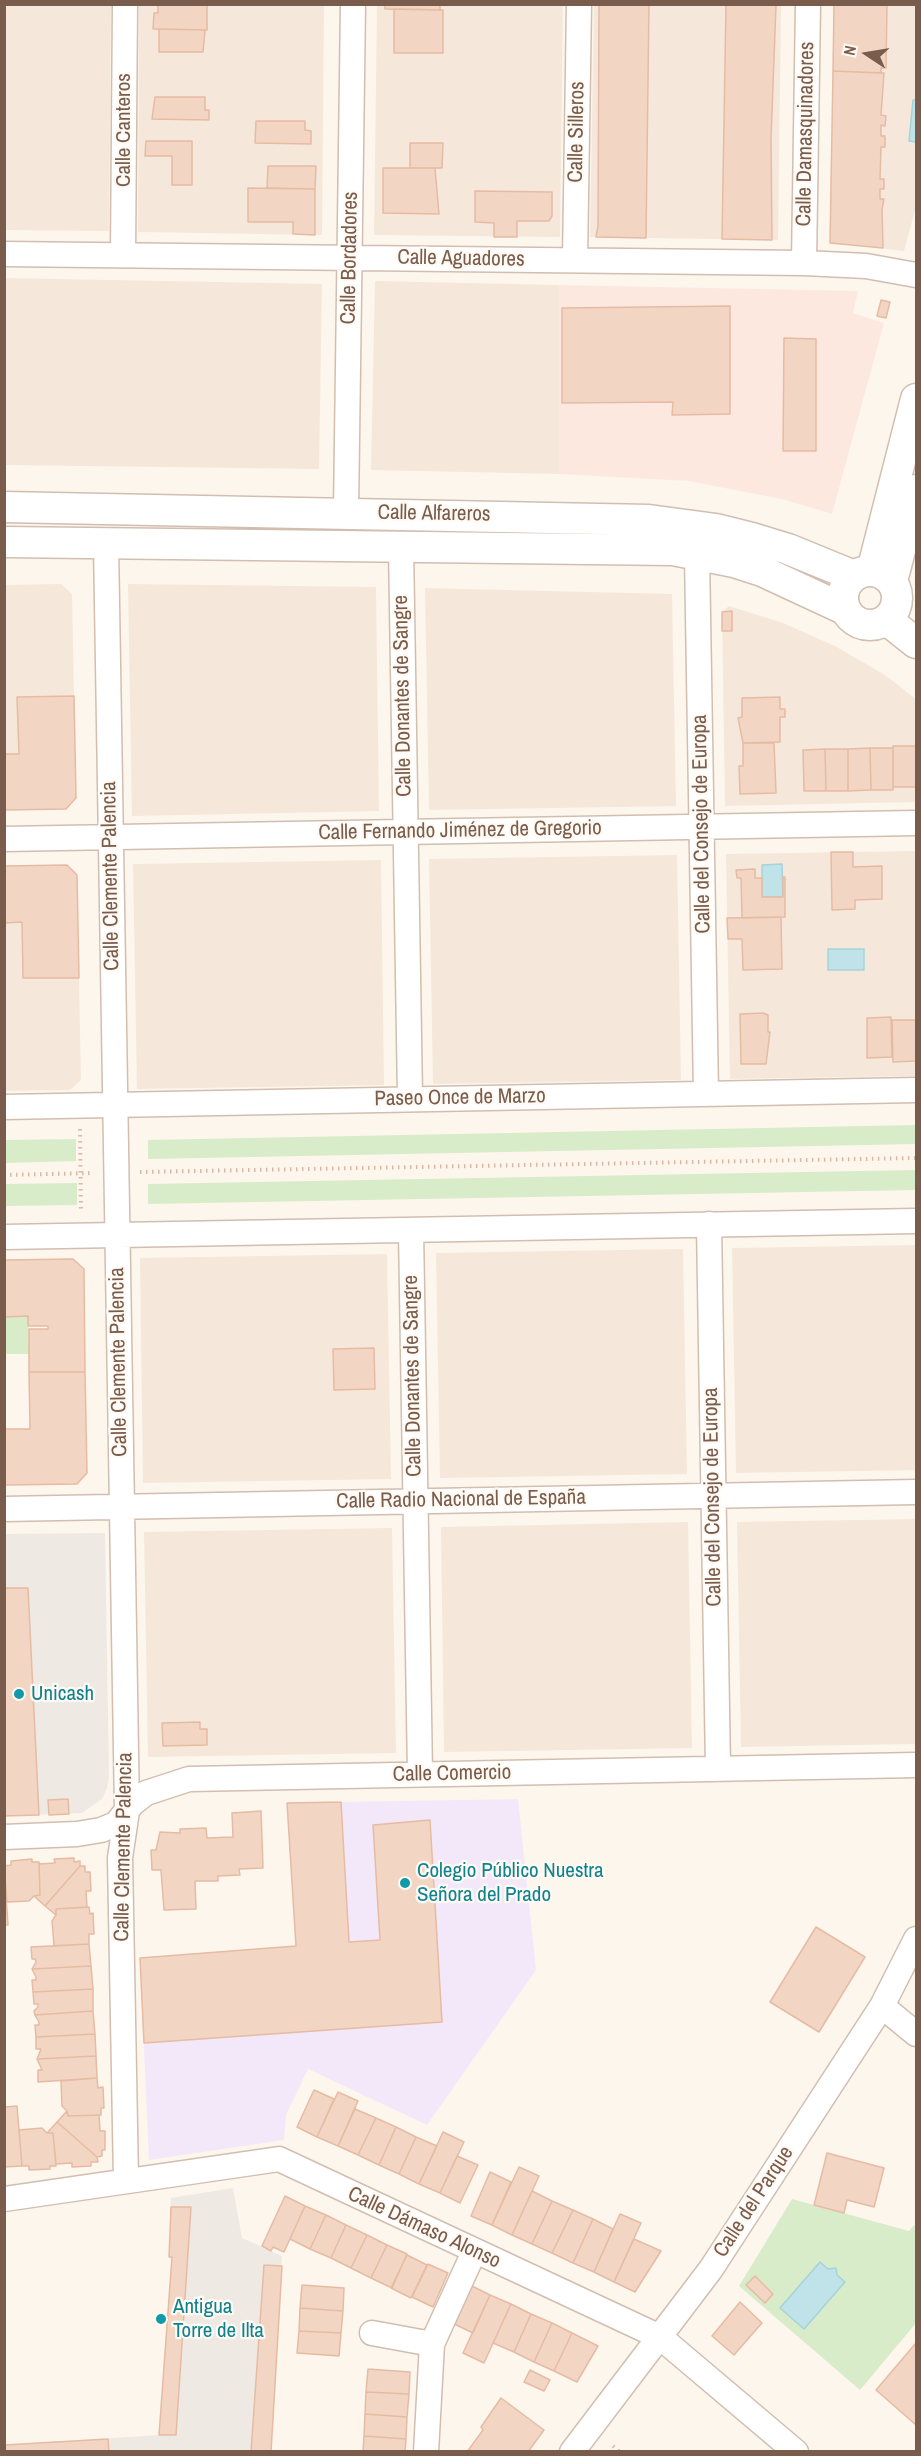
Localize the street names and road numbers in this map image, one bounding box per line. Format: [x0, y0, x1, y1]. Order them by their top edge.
street label: Calle Damasquinadores [792, 41, 820, 227]
street label: Calle Canteros [111, 73, 137, 187]
street label: Calle Silleros [564, 81, 590, 183]
street label: Calle Bordadores [336, 191, 364, 325]
street label: Calle Aguadores [397, 245, 525, 273]
street label: Calle Alfareros [377, 500, 491, 528]
street label: Calle Donantes de Sangre [389, 595, 417, 797]
street label: Calle del Consejo de Europa [687, 714, 717, 934]
street label: Calle Clemente Palencia [97, 781, 125, 971]
street label: Calle Fernando Jiménez de Gregorio [318, 816, 602, 846]
street label: Paseo Once de Marzo [374, 1084, 546, 1112]
street label: Calle Clemente Palencia [105, 1267, 133, 1457]
street label: Calle Donantes de Sangre [399, 1275, 427, 1477]
street label: Calle del Consejo de Europa [698, 1387, 728, 1607]
street label: Calle Radio Nacional de España [336, 1485, 586, 1515]
street label: Calle Clemente Palencia [110, 1752, 138, 1942]
street label: Calle Comercio [392, 1760, 512, 1788]
street label: Calle del Parque [709, 2142, 799, 2262]
street label: Calle Dámaso Alonso [344, 2182, 504, 2274]

